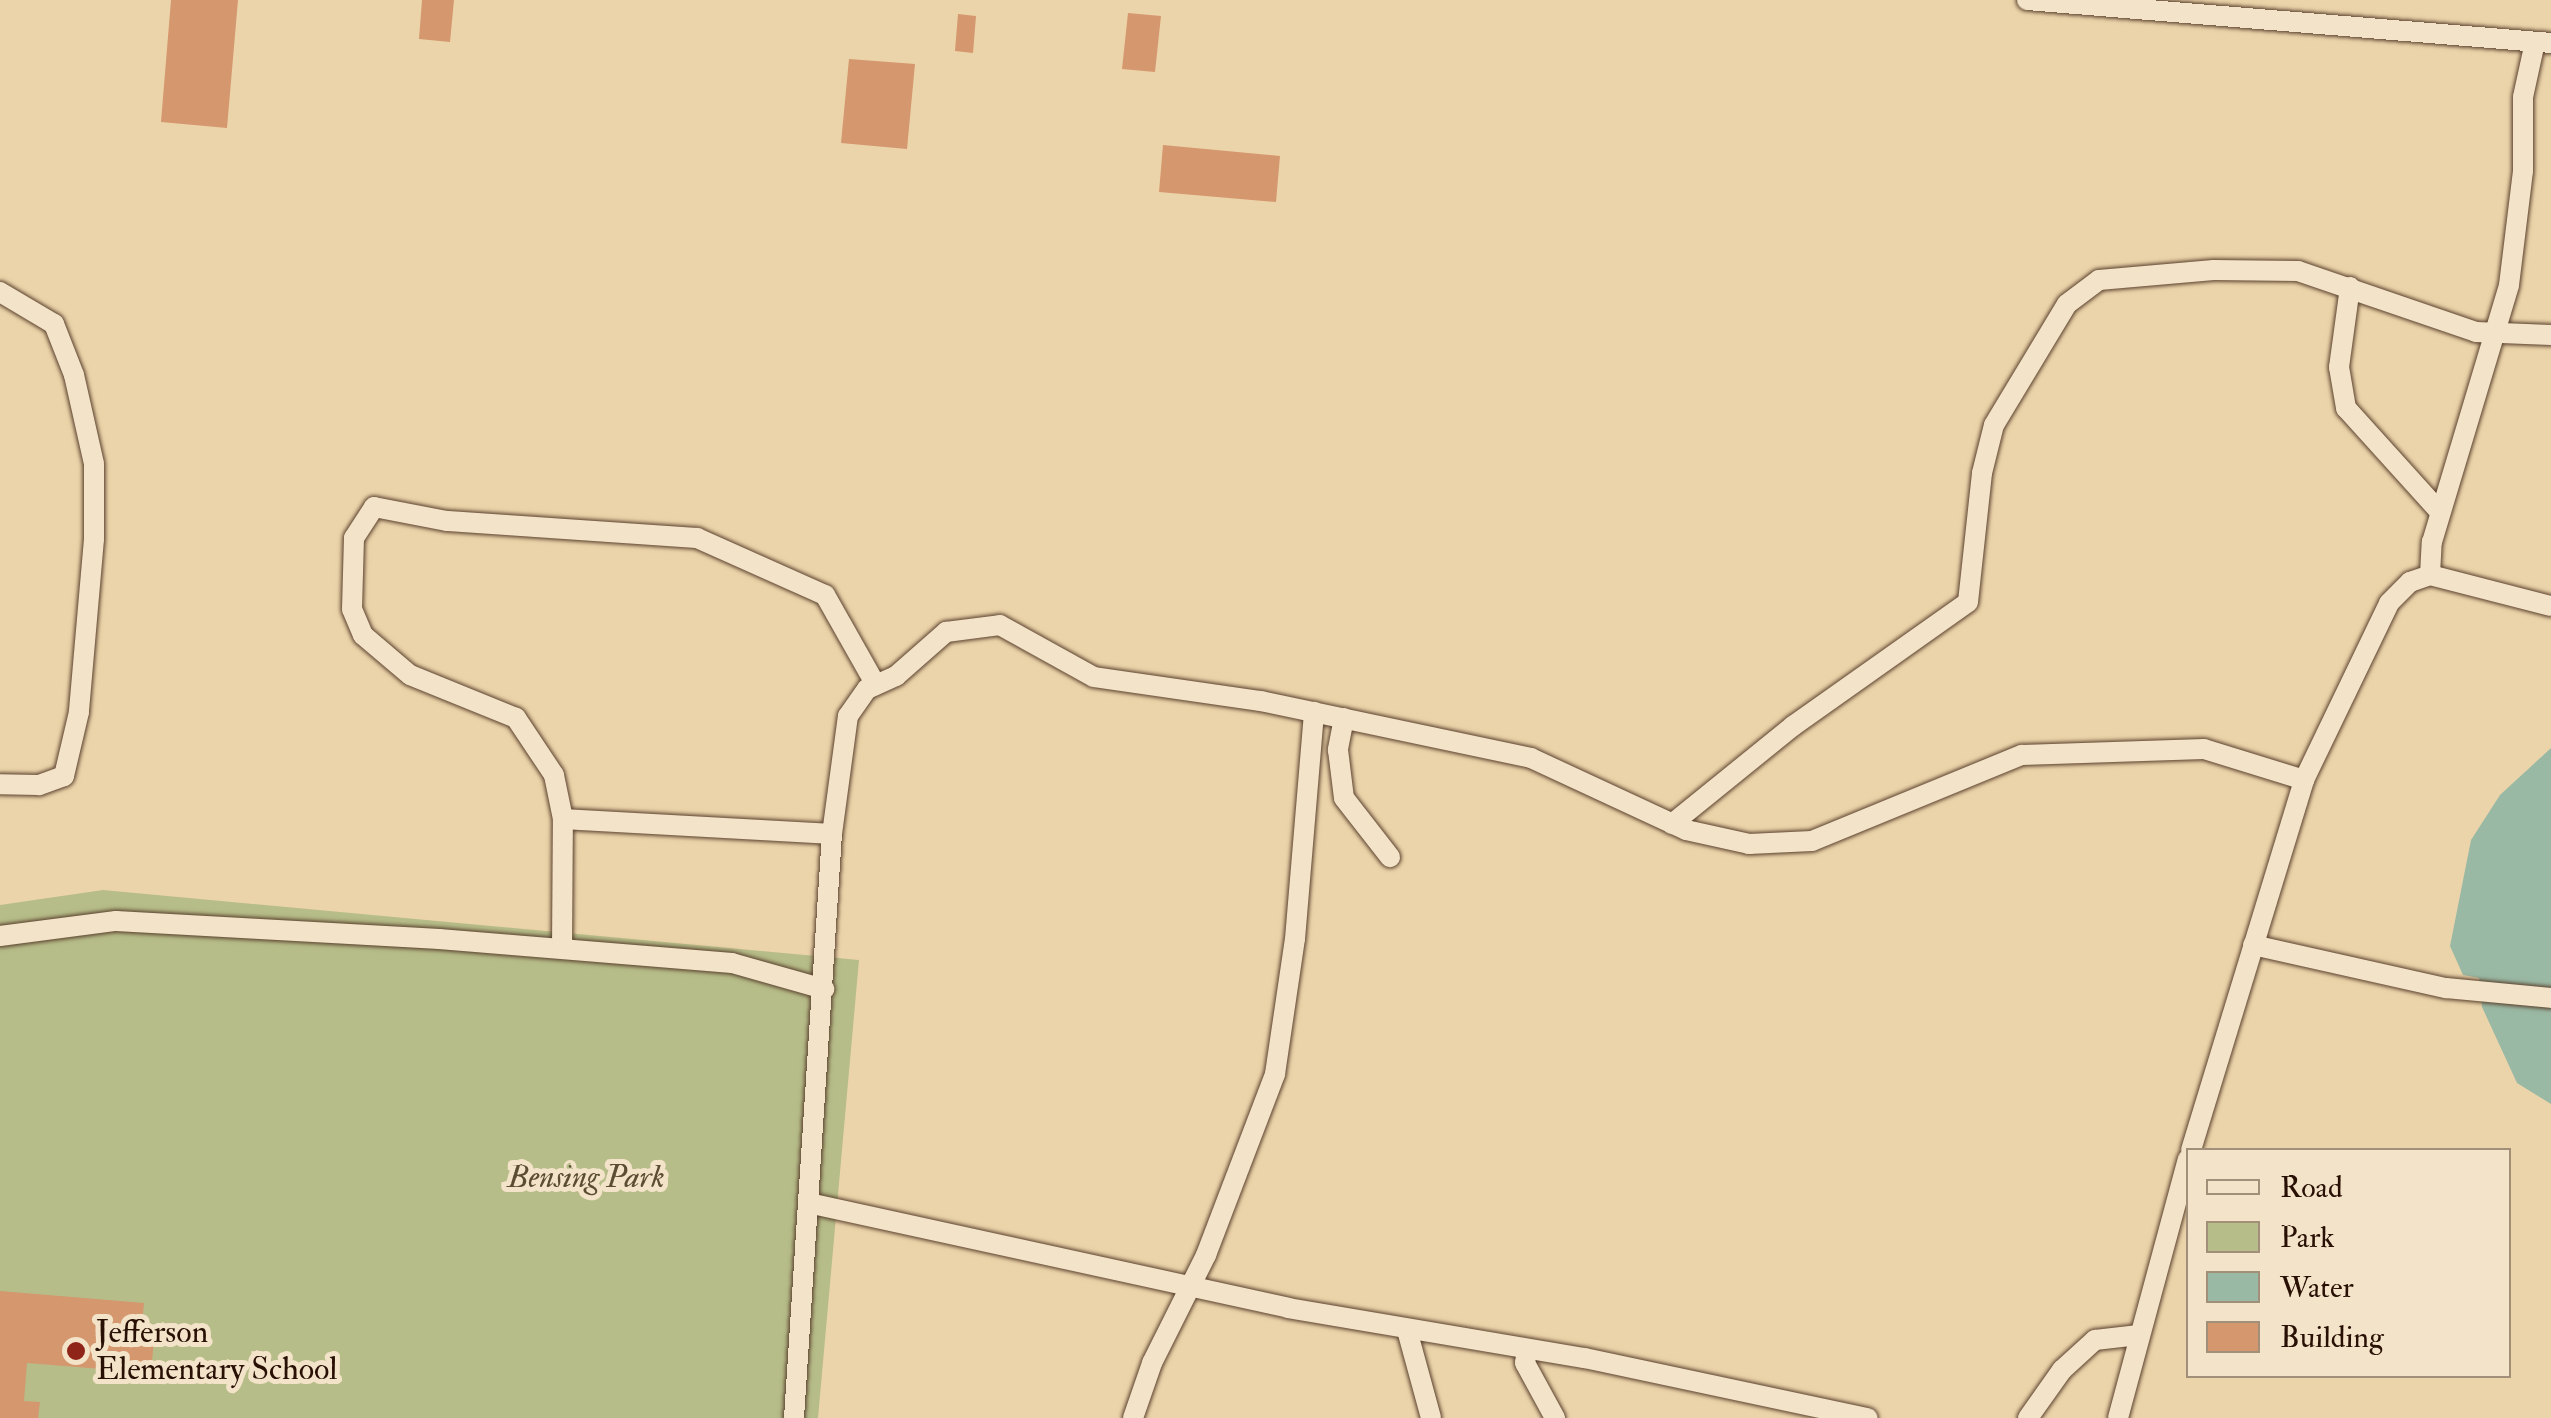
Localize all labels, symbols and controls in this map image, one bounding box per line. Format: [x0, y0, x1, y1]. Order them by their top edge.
legend [2186, 1148, 2511, 1378]
park label: Bensing Park [507, 1158, 665, 1196]
text: Road [2280, 1169, 2343, 1206]
text: Park [2280, 1219, 2335, 1256]
text: Water [2280, 1269, 2354, 1306]
place label: Jefferson Elementary School [96, 1314, 338, 1389]
text: Building [2280, 1319, 2384, 1356]
marker: Jefferson Elementary School [65, 1340, 87, 1362]

